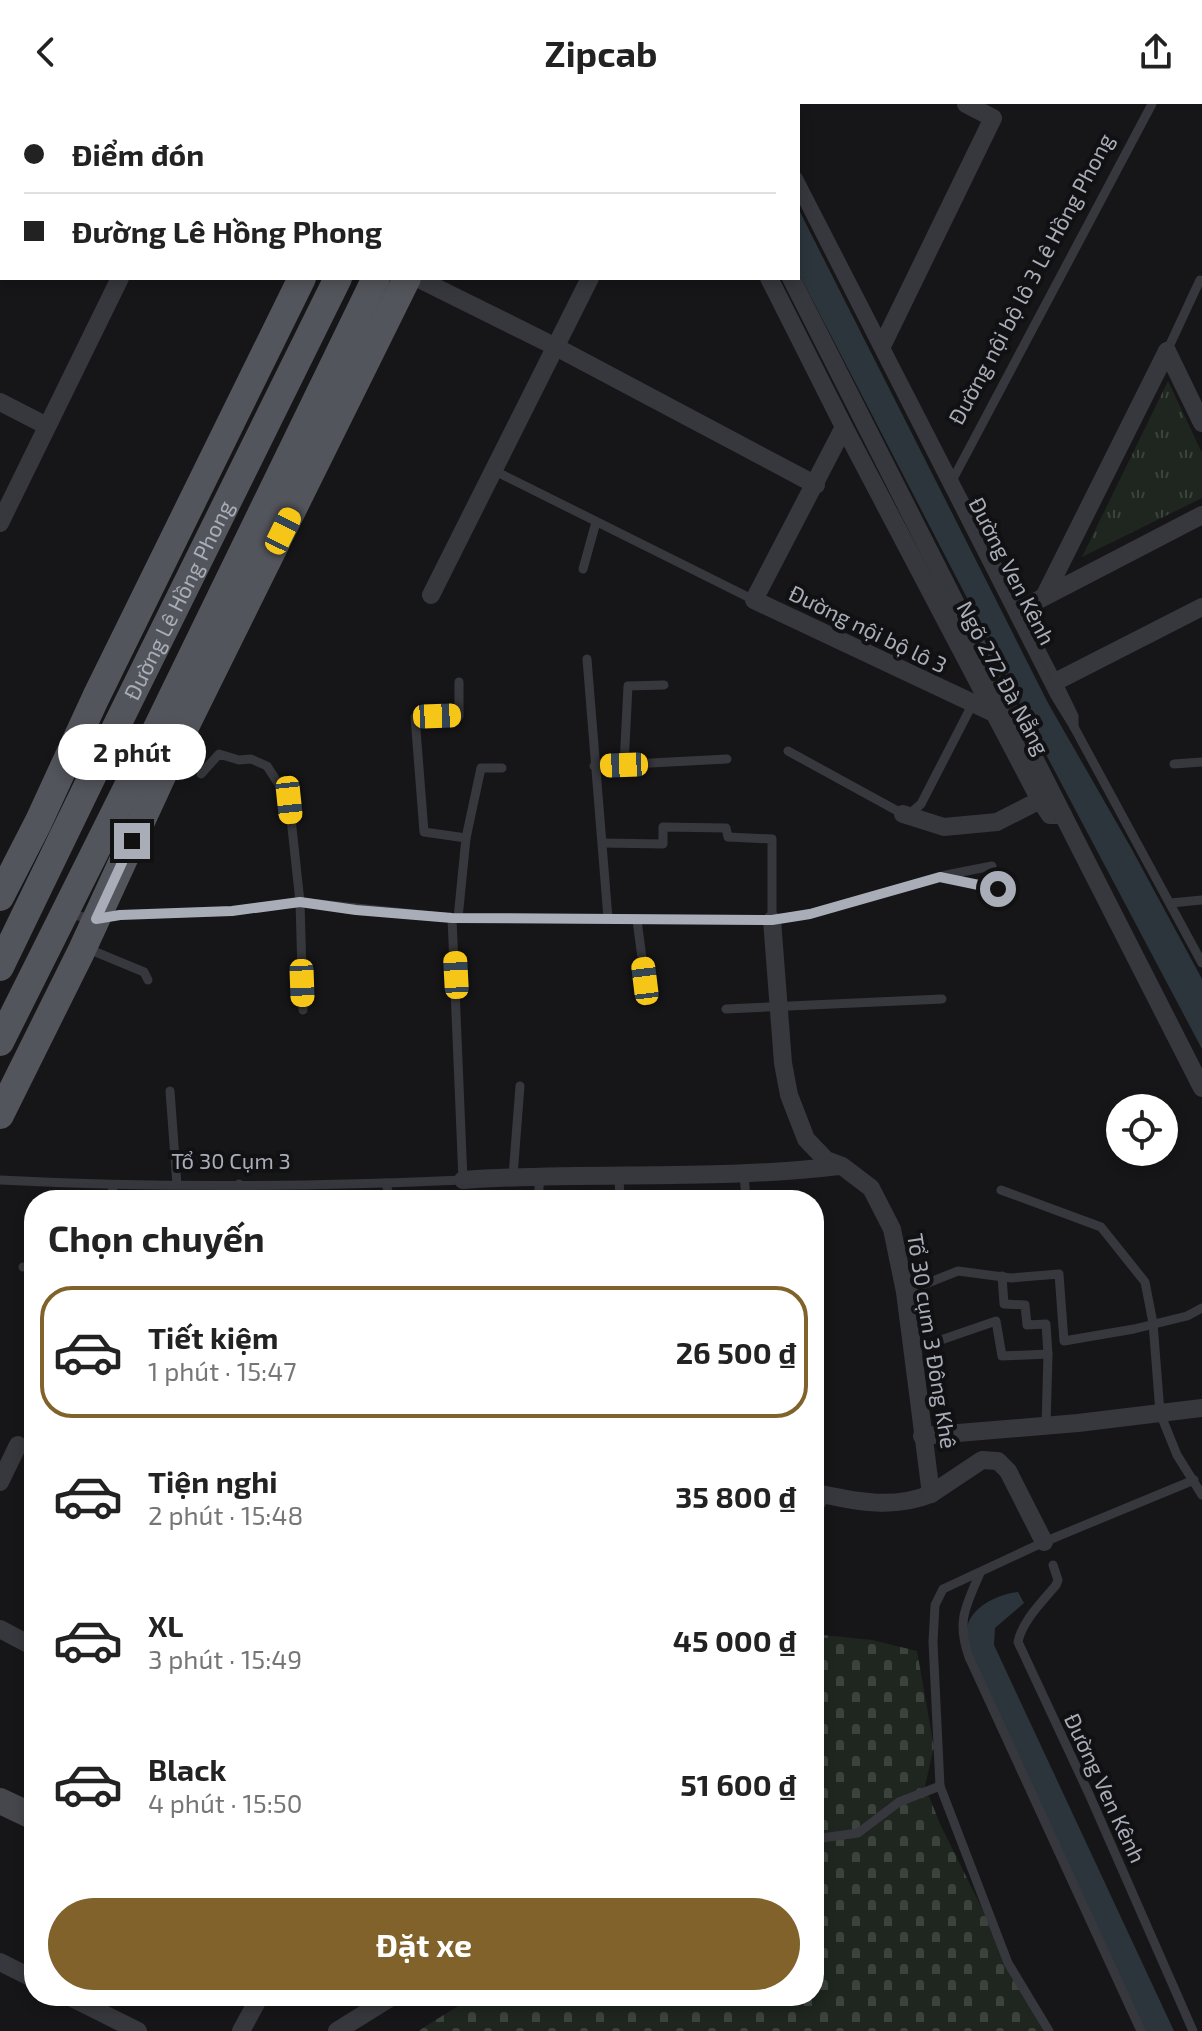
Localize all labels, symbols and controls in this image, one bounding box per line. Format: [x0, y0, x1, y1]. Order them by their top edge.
icon: back [24, 30, 68, 74]
icon: share [1134, 30, 1178, 74]
text: Zipcab [545, 31, 657, 74]
street label: Đường nội bộ lô 3 Lê Hồng Phong [942, 129, 1118, 428]
text: Điểm đón [72, 136, 204, 172]
text: Đường Lê Hồng Phong [72, 213, 382, 249]
street label: Đường Ven Kênh [964, 492, 1061, 649]
street label: Đường Lê Hồng Phong [118, 496, 238, 704]
car [262, 504, 304, 558]
street label: Đường nội bộ lô 3 [785, 579, 952, 678]
street label: Ngõ 272 Đà Nẵng [952, 596, 1055, 759]
car [413, 703, 461, 729]
callout: 2 phút [58, 725, 206, 781]
text: 2 phút [93, 736, 171, 767]
car [600, 752, 648, 778]
car [275, 775, 303, 825]
route end [114, 823, 150, 859]
route start [980, 871, 1016, 907]
car [443, 950, 469, 1000]
car [630, 956, 660, 1006]
car [289, 959, 315, 1007]
map controls [1106, 1094, 1178, 1166]
button: locate [1106, 1094, 1178, 1166]
street label: Tổ 30 Cụm 3 [171, 1147, 291, 1173]
text: Chọn chuyến [48, 1216, 265, 1259]
street label: Tổ 30 cụm 3 Đông Khê [903, 1231, 963, 1450]
icon: car [52, 1316, 124, 1388]
text: Tiết kiệm [148, 1319, 278, 1355]
text: 26 500 ₫ [676, 1334, 796, 1370]
text: 1 phút · 15:47 [148, 1355, 297, 1386]
icon: car [52, 1460, 124, 1532]
text: Tiện nghi [148, 1463, 278, 1499]
text: 35 800 ₫ [675, 1478, 796, 1514]
text: 2 phút · 15:48 [148, 1499, 303, 1530]
icon: car [52, 1604, 124, 1676]
text: XL [148, 1607, 183, 1643]
text: 45 000 ₫ [673, 1622, 796, 1658]
text: 3 phút · 15:49 [148, 1643, 302, 1674]
street label: Đường Ven Kênh [1060, 1709, 1152, 1867]
icon: car [52, 1748, 124, 1820]
text: Black [148, 1751, 226, 1787]
text: 51 600 ₫ [680, 1766, 796, 1802]
text: 4 phút · 15:50 [148, 1787, 302, 1818]
button: Đặt xe [48, 1898, 800, 1990]

